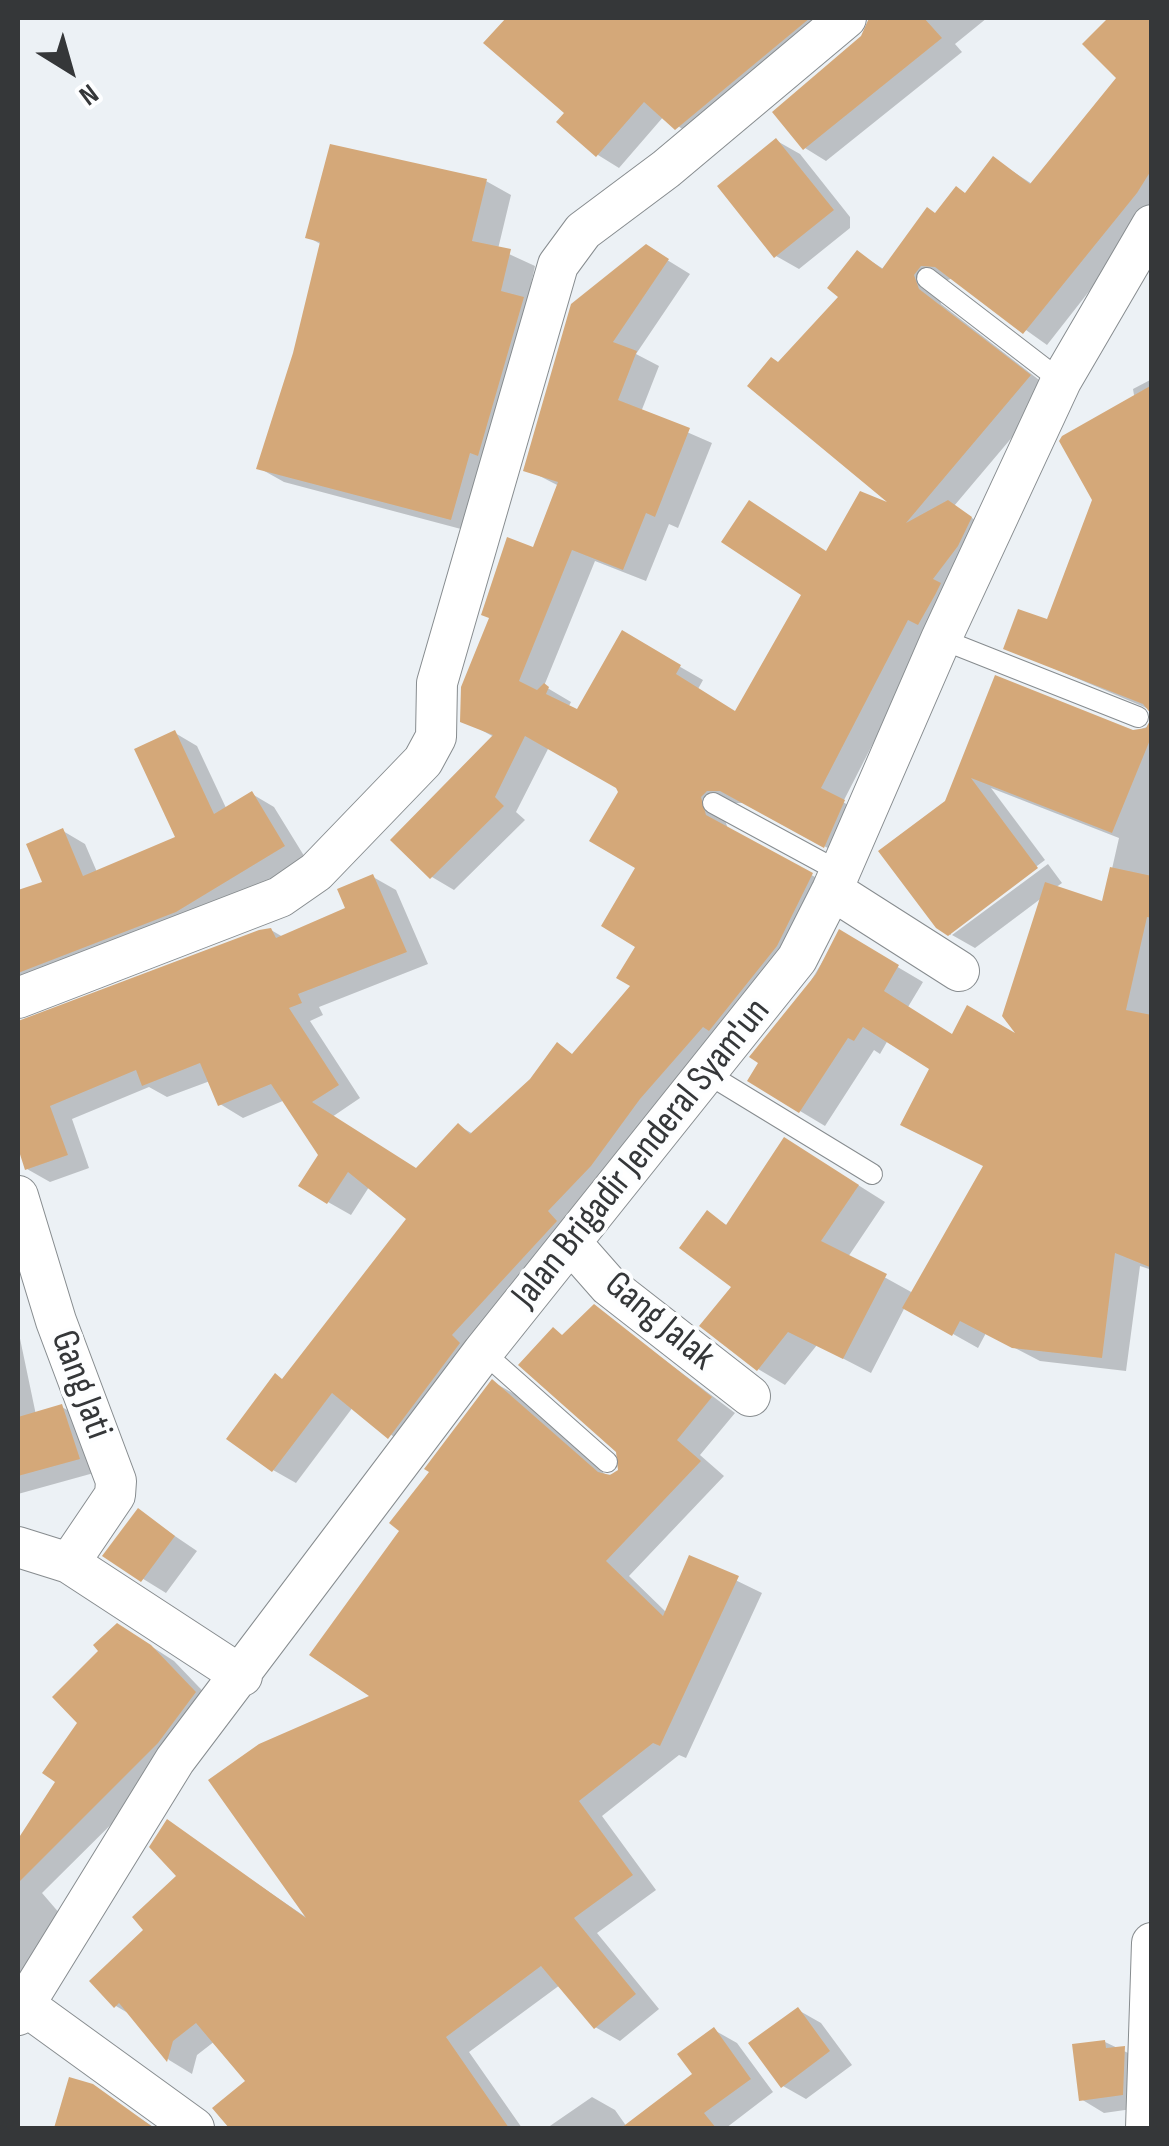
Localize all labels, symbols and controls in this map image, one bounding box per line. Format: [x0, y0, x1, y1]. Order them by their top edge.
north arrow [20, 20, 120, 120]
text: N [72, 77, 104, 112]
street label: Jalan Brigadir Jenderal Syam'un [503, 990, 781, 1318]
street label: Gang Jalak [595, 1263, 723, 1381]
street label: Gang Jati [39, 1325, 121, 1445]

